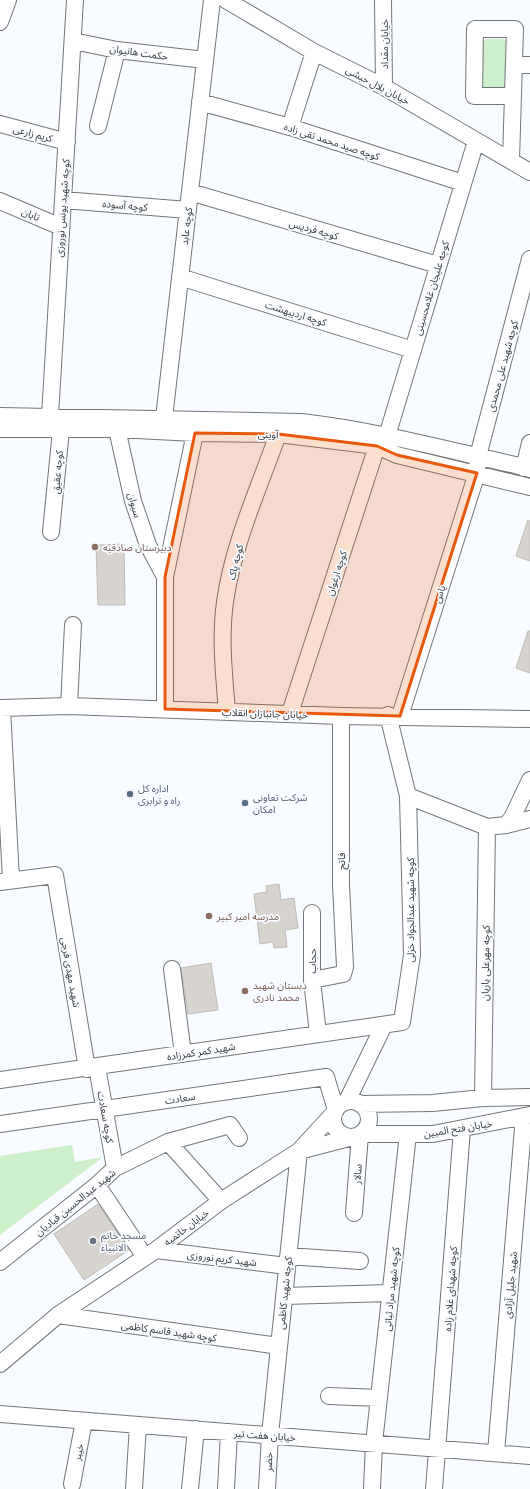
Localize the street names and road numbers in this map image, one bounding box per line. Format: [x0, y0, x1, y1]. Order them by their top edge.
street label: خیابان مقداد [378, 19, 391, 69]
street label: حکمت هانیوان [109, 42, 169, 63]
street label: خیابان بلال حبشی [344, 63, 412, 108]
street label: کوچه صید محمد تقی زاده [282, 120, 382, 163]
street label: کریم زارعی [11, 122, 55, 146]
street label: کوچه شهید یونس نوروزی [53, 158, 73, 258]
street label: کوچه آسوده [102, 197, 149, 214]
street label: تابان [20, 205, 42, 224]
street label: کوچه عابد [178, 206, 195, 246]
street label: کوچه فردیس [288, 216, 341, 243]
street label: کوچه علیجان غلامحسینی [411, 239, 452, 337]
street label: کوچه اردیبهشت [264, 298, 329, 329]
street label: کوچه شهید علی محمدی [484, 318, 521, 413]
street label: آوینی [258, 428, 279, 441]
street label: کوچه عقیق [49, 449, 66, 494]
street label: سیوان [125, 491, 144, 519]
street label: کوچه پاک [225, 542, 247, 581]
street label: کوچه ارغوان [323, 548, 350, 597]
street label: یاس [431, 584, 448, 605]
street label: خیابان جانبازان انقلاب [222, 706, 308, 722]
street label: فاتح [335, 852, 349, 869]
street label: کوچه شهید عبدالجواد خزلی [404, 857, 417, 963]
street label: کوچه مهرعلی یاریان [478, 924, 493, 1001]
street label: شهید مهدی فرجی [58, 936, 83, 1008]
street label: حجاب [306, 948, 319, 974]
street label: شهید کمر کمرزاده [166, 1040, 236, 1063]
street label: کوچه سعادت [95, 1090, 117, 1145]
street label: سعادت [164, 1090, 196, 1107]
street label: خیابان فتح المبین [423, 1117, 494, 1141]
street label: سالار [350, 1163, 365, 1186]
street label: شهید عبدالحسین قبادیان [32, 1166, 118, 1239]
street label: خیابان خاتمیه [161, 1206, 212, 1249]
street label: کوچه شهدای غلام زاده [441, 1245, 462, 1332]
street label: کوچه شهید مراد ثباتی [381, 1246, 402, 1332]
street label: شهید کریم نوروزی [186, 1248, 258, 1270]
street label: شهید جلیل آزادی [501, 1251, 520, 1319]
street label: کوچه شهید کاظمی [274, 1255, 295, 1330]
street label: کوچه شهید قاسم کاظمی [120, 1318, 218, 1346]
street label: خیابان هفت تیر [233, 1427, 296, 1444]
street label: خیبر [70, 1442, 87, 1463]
street label: خضر [262, 1452, 275, 1473]

